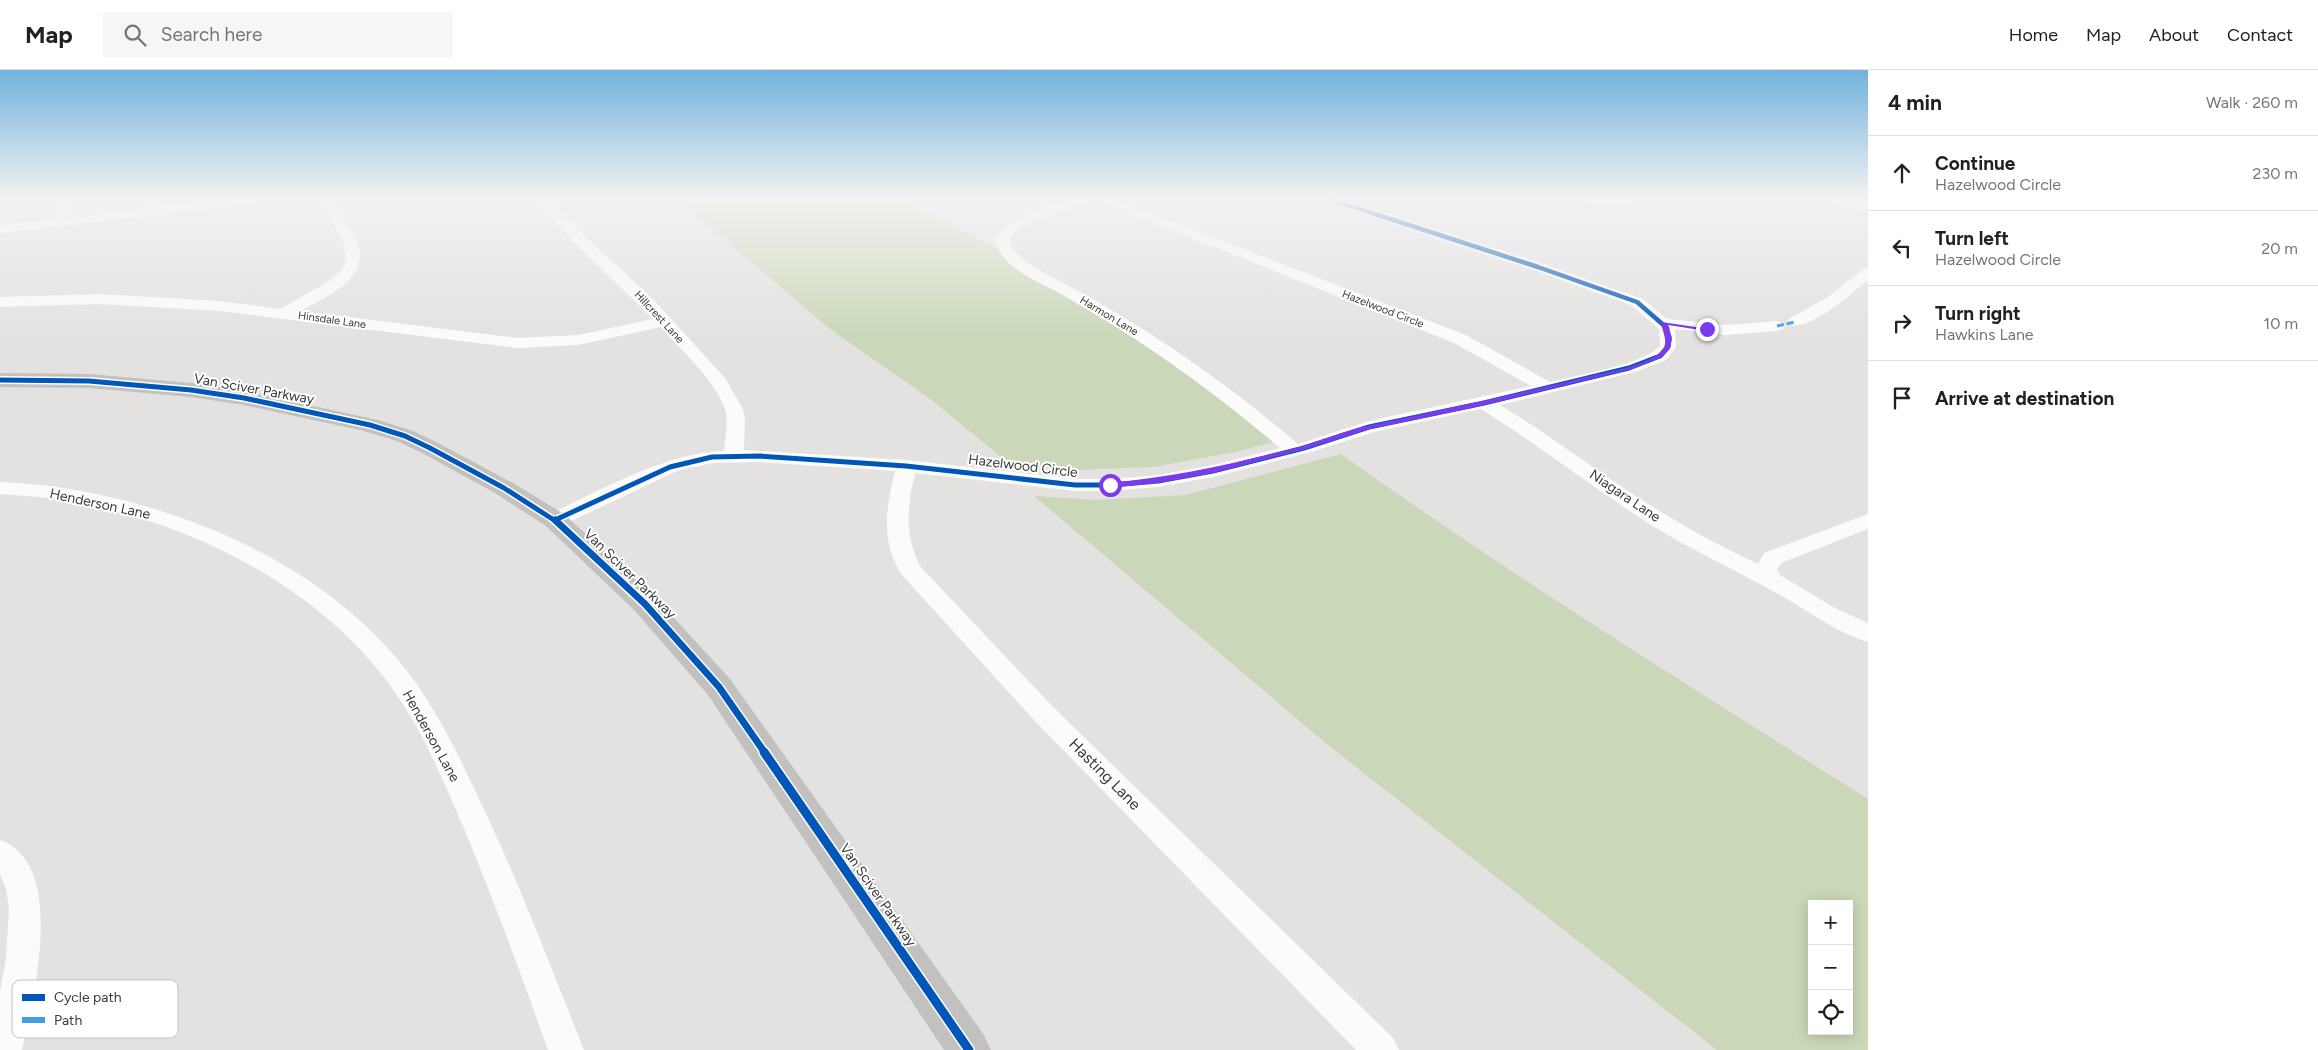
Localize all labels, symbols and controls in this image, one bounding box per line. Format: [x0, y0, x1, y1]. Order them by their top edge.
search box [103, 12, 453, 57]
text: Map [25, 20, 73, 49]
icon: search [121, 21, 149, 49]
text: Search here [161, 23, 262, 46]
text: Home [2009, 24, 2058, 46]
text: Map [2086, 24, 2121, 46]
text: About [2149, 24, 2199, 46]
text: Contact [2227, 24, 2293, 46]
text: 4 min [1888, 90, 1942, 115]
text: Walk · 260 m [2206, 93, 2298, 112]
text: Continue [1935, 152, 2015, 175]
icon: ahead [1888, 159, 1916, 187]
text: 230 m [2253, 164, 2298, 183]
text: Hazelwood Circle [1935, 175, 2061, 194]
text: Turn left [1935, 227, 2009, 250]
icon: left [1888, 234, 1916, 262]
text: 20 m [2261, 239, 2298, 258]
text: Hazelwood Circle [1935, 250, 2061, 269]
street label: Hazelwood Circle [1340, 287, 1426, 331]
street label: Hillcrest Lane [631, 288, 687, 346]
street label: Harmon Lane [1078, 294, 1140, 338]
text: Turn right [1935, 302, 2021, 325]
street label: Hinsdale Lane [297, 309, 367, 331]
icon: right [1888, 309, 1916, 337]
text: 10 m [2264, 314, 2298, 333]
route end [1696, 318, 1719, 341]
text: Hawkins Lane [1935, 325, 2034, 344]
street label: Van Sciver Parkway [193, 370, 316, 408]
icon: arrive [1888, 384, 1916, 412]
text: Arrive at destination [1935, 387, 2114, 410]
street label: Hazelwood Circle [967, 451, 1079, 481]
street label: Niagara Lane [1586, 466, 1664, 526]
route start [1099, 474, 1122, 497]
street label: Henderson Lane [48, 485, 152, 523]
street label: Van Sciver Parkway [580, 526, 680, 623]
street label: Henderson Lane [399, 687, 463, 785]
street label: Hasting Lane [1065, 734, 1145, 814]
street label: Van Sciver Parkway [836, 840, 920, 950]
map controls [1808, 900, 1853, 1035]
button: + [1808, 900, 1853, 945]
button: − [1808, 945, 1853, 990]
legend [12, 980, 178, 1038]
text: Cycle path [54, 989, 122, 1006]
button: locate [1808, 990, 1853, 1035]
text: Path [54, 1012, 82, 1029]

